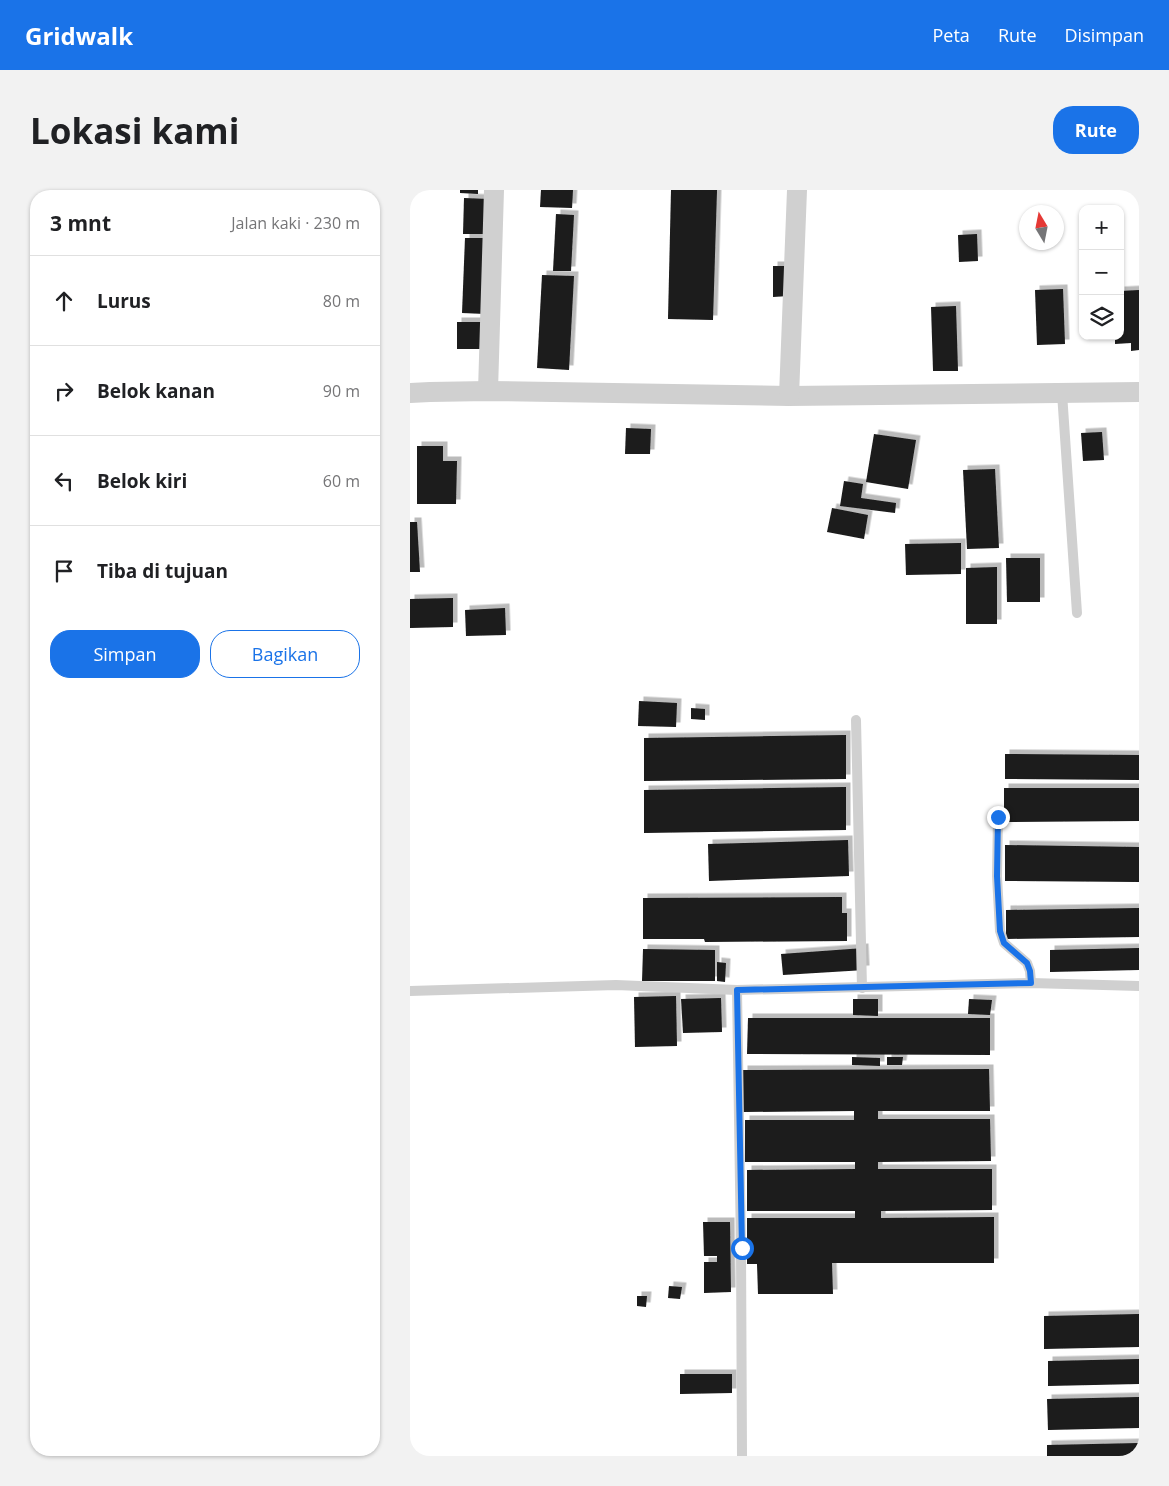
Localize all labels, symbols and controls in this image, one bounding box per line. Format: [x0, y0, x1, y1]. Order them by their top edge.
text: Gridwalk [25, 19, 133, 52]
text: Peta [933, 23, 970, 47]
text: Rute [998, 23, 1037, 47]
text: Disimpan [1065, 23, 1144, 47]
button: Rute [1053, 106, 1139, 154]
text: Lokasi kami [30, 107, 239, 154]
north arrow [1019, 205, 1064, 250]
map controls [1079, 205, 1124, 340]
button: + [1079, 205, 1124, 250]
text: 3 mnt [50, 209, 111, 237]
text: Jalan kaki · 230 m [231, 212, 360, 234]
button: − [1079, 250, 1124, 295]
icon: ahead [50, 287, 78, 315]
text: Lurus [97, 288, 151, 314]
text: 80 m [323, 290, 360, 312]
button: layers [1079, 295, 1124, 340]
icon: right [50, 377, 78, 405]
text: Belok kanan [97, 378, 215, 404]
text: 90 m [323, 380, 360, 402]
icon: left [50, 467, 78, 495]
text: Belok kiri [97, 468, 187, 494]
text: 60 m [323, 470, 360, 492]
icon: arrive [50, 557, 78, 585]
text: Tiba di tujuan [97, 558, 228, 584]
button: Simpan [50, 630, 200, 678]
button: Bagikan [210, 630, 360, 678]
route end [987, 806, 1010, 829]
route start [731, 1237, 754, 1260]

